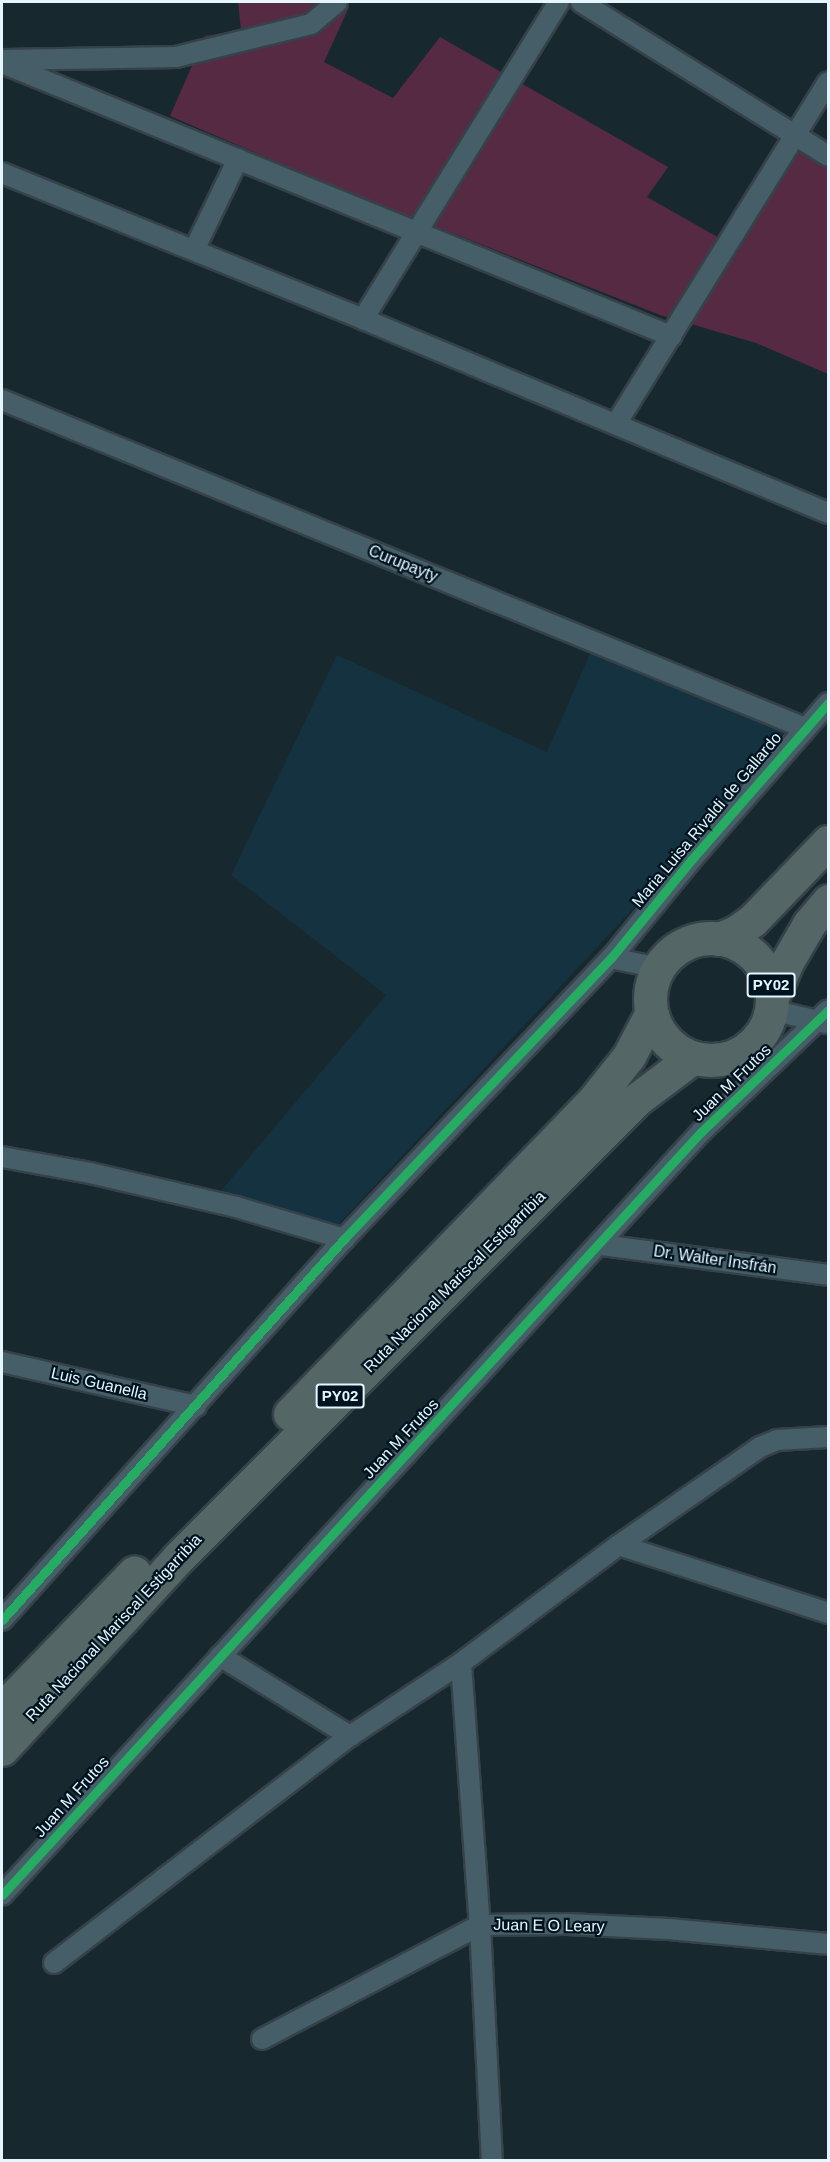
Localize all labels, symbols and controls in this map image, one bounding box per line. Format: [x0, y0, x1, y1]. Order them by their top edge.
street label: Curupayty [366, 541, 440, 587]
street label: Maria Luisa Rivaldi de Gallardo [628, 729, 786, 911]
road number: PY02 [746, 973, 796, 997]
street label: Juan M Frutos [689, 1041, 775, 1125]
street label: Ruta Nacional Mariscal Estigarribia [360, 1187, 550, 1377]
street label: Dr. Walter Insfrán [652, 1242, 778, 1278]
street label: Luis Guanella [49, 1364, 149, 1404]
road number: PY02 [314, 1384, 366, 1408]
street label: Juan M Frutos [359, 1395, 443, 1483]
street label: Ruta Nacional Mariscal Estigarribia [22, 1530, 206, 1726]
street label: Juan M Frutos [31, 1753, 113, 1841]
street label: Juan E O Leary [493, 1915, 605, 1937]

